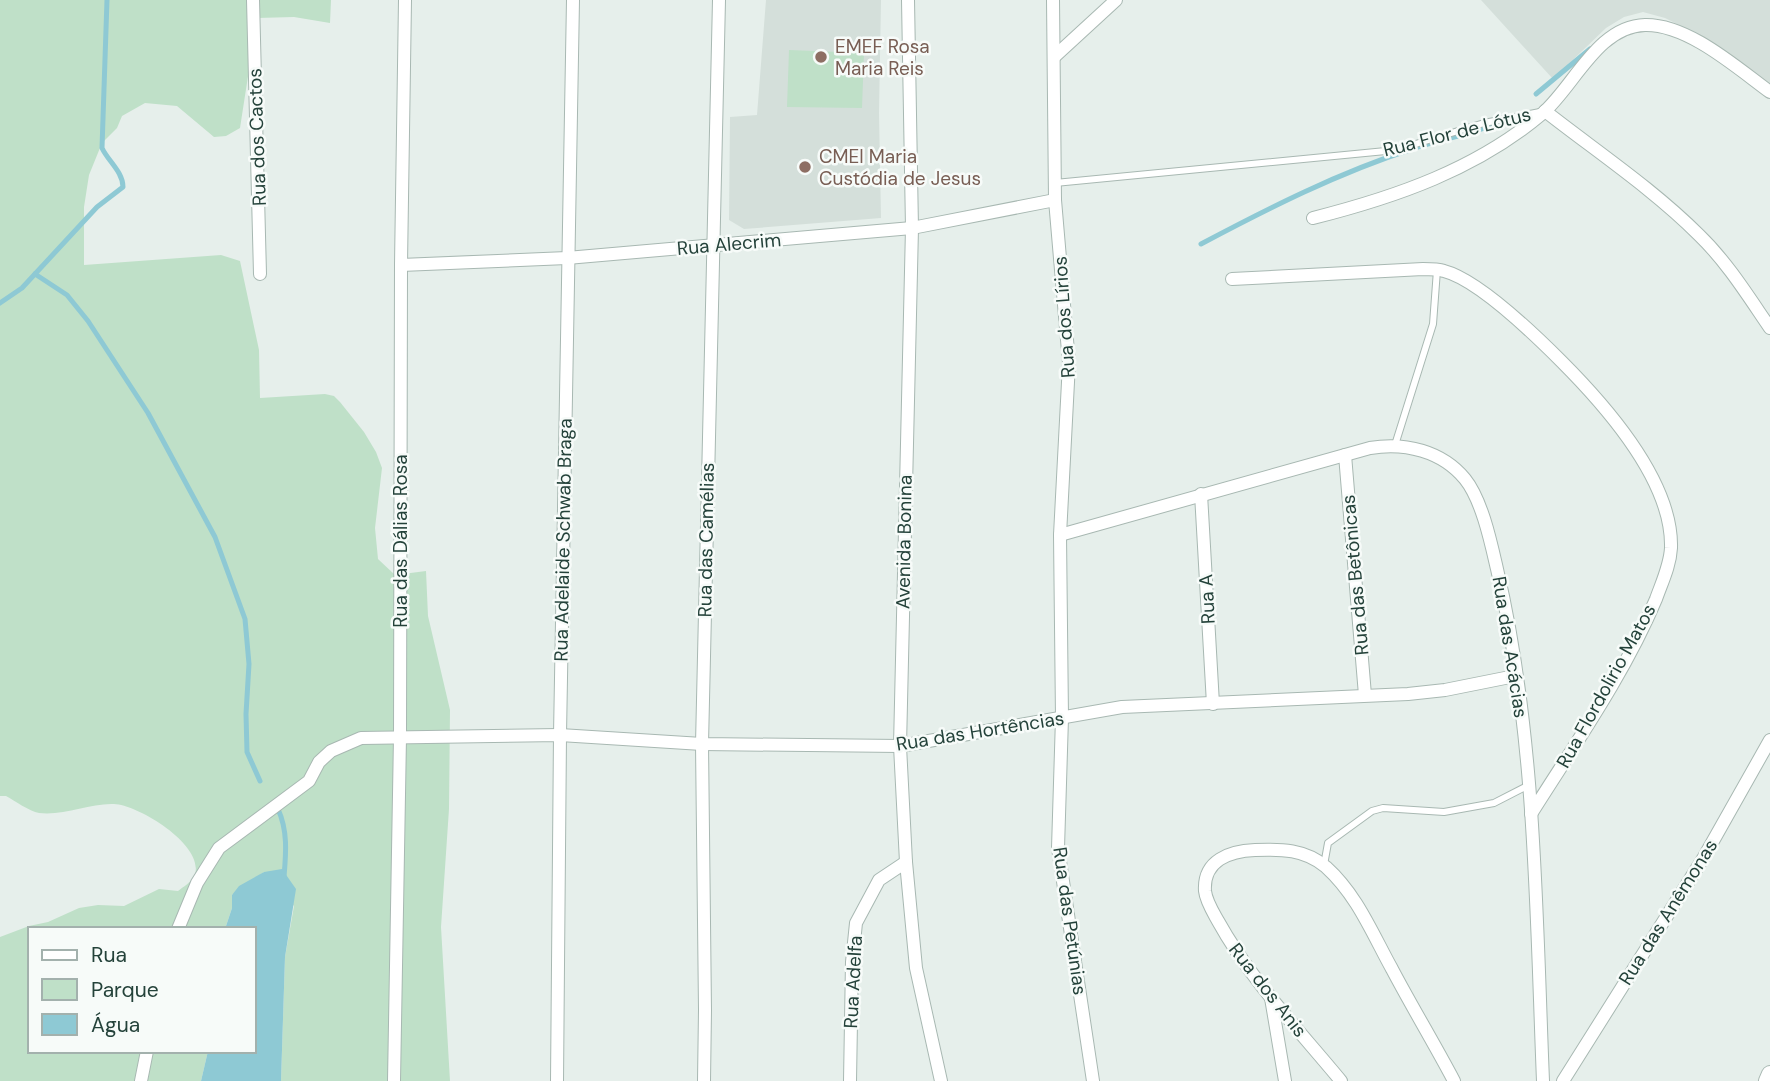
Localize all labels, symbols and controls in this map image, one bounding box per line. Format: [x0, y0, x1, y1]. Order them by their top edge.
place label: EMEF Rosa Maria Reis [835, 34, 930, 81]
marker: EMEF Rosa Maria Reis [813, 49, 829, 65]
street label: Rua dos Cactos [242, 68, 272, 206]
street label: Rua Flor de Lótus [1380, 102, 1534, 162]
place label: CMEI Maria Custódia de Jesus [819, 144, 981, 191]
marker: CMEI Maria Custódia de Jesus [797, 159, 813, 175]
street label: Rua Alecrim [676, 227, 782, 261]
street label: Rua dos Lírios [1047, 255, 1081, 379]
street label: Rua Adelaide Schwab Braga [548, 418, 578, 662]
street label: Rua das Dálias Rosa [388, 454, 413, 628]
street label: Rua das Camélias [692, 462, 720, 618]
street label: Avenida Bonina [890, 475, 918, 609]
street label: Rua das Betônicas [1336, 494, 1374, 656]
street label: Rua A [1193, 573, 1221, 625]
street label: Rua das Acácias [1486, 574, 1534, 720]
street label: Rua Flordolirio Matos [1551, 600, 1661, 772]
street label: Rua das Hortências [894, 705, 1066, 757]
street label: Rua das Anêmonas [1613, 834, 1723, 990]
street label: Rua das Petúnias [1047, 845, 1093, 997]
legend [28, 927, 256, 1053]
street label: Rua Adelfa [838, 935, 868, 1029]
street label: Rua dos Anis [1223, 938, 1313, 1042]
text: Rua [91, 941, 127, 969]
text: Parque [91, 976, 159, 1004]
text: Água [91, 1011, 140, 1039]

